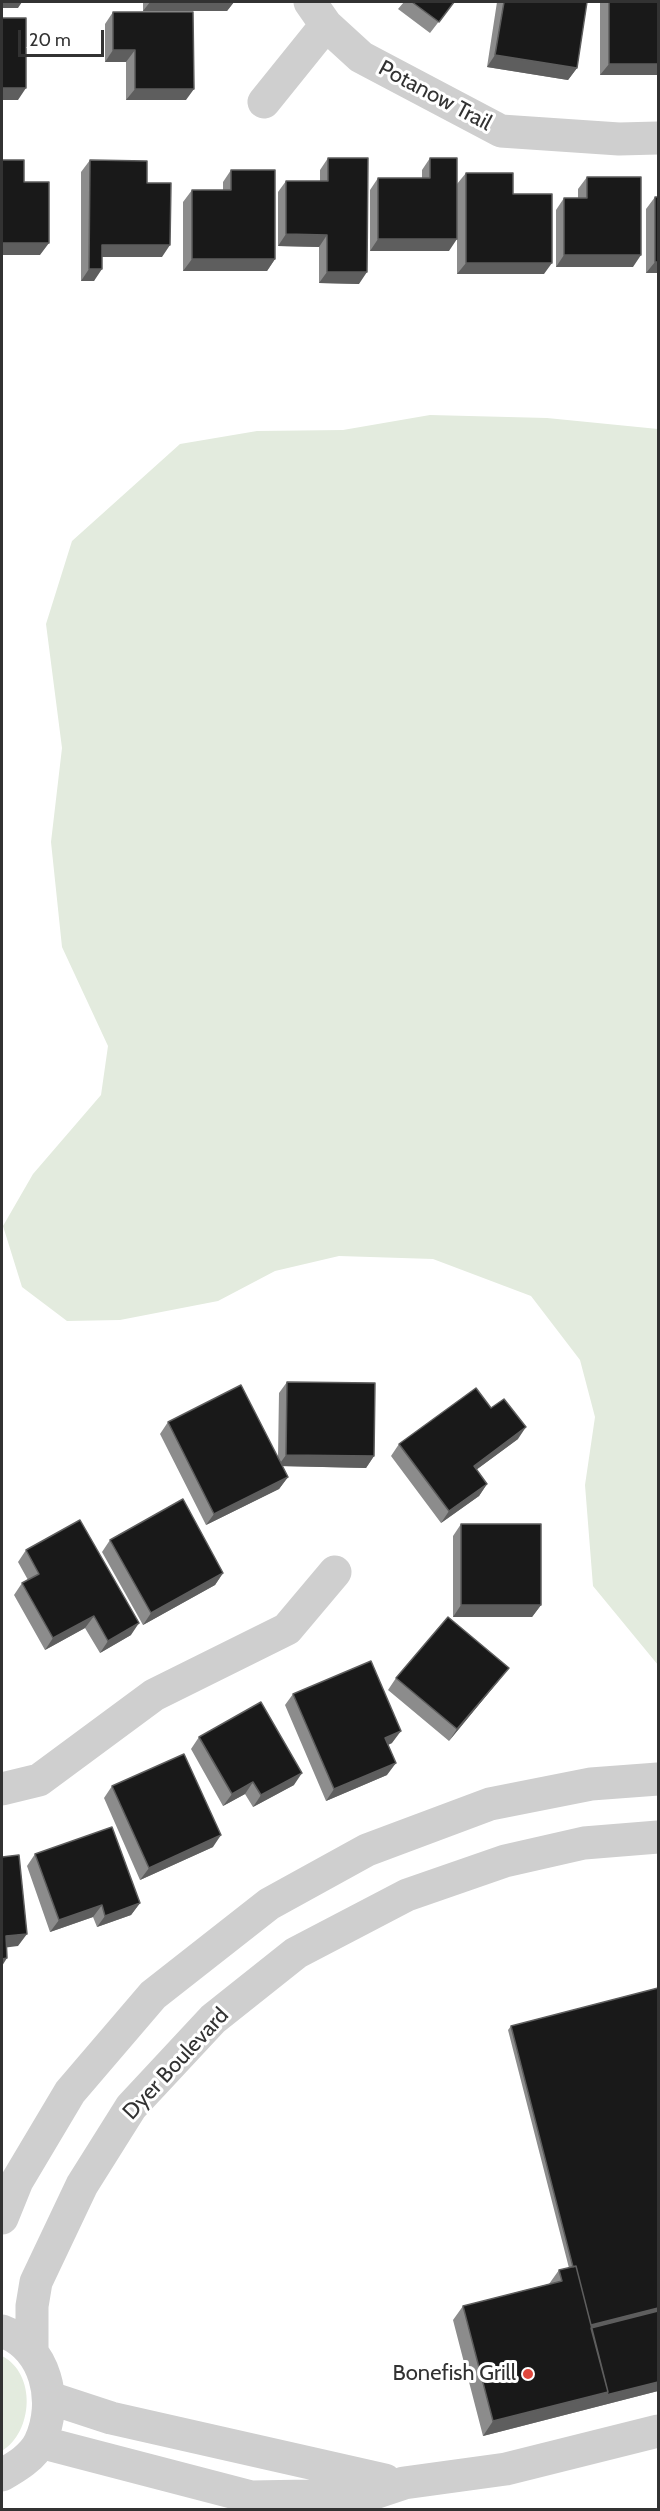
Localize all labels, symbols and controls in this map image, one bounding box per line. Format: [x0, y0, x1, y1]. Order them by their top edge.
scale bar [21, 18, 106, 56]
text: 20 m [29, 29, 71, 51]
street label: Potanow Trail [374, 55, 496, 137]
street label: Dyer Boulevard [118, 2003, 234, 2125]
place label: Bonefish Grill [393, 2361, 516, 2387]
marker: Bonefish Grill [521, 2367, 535, 2381]

